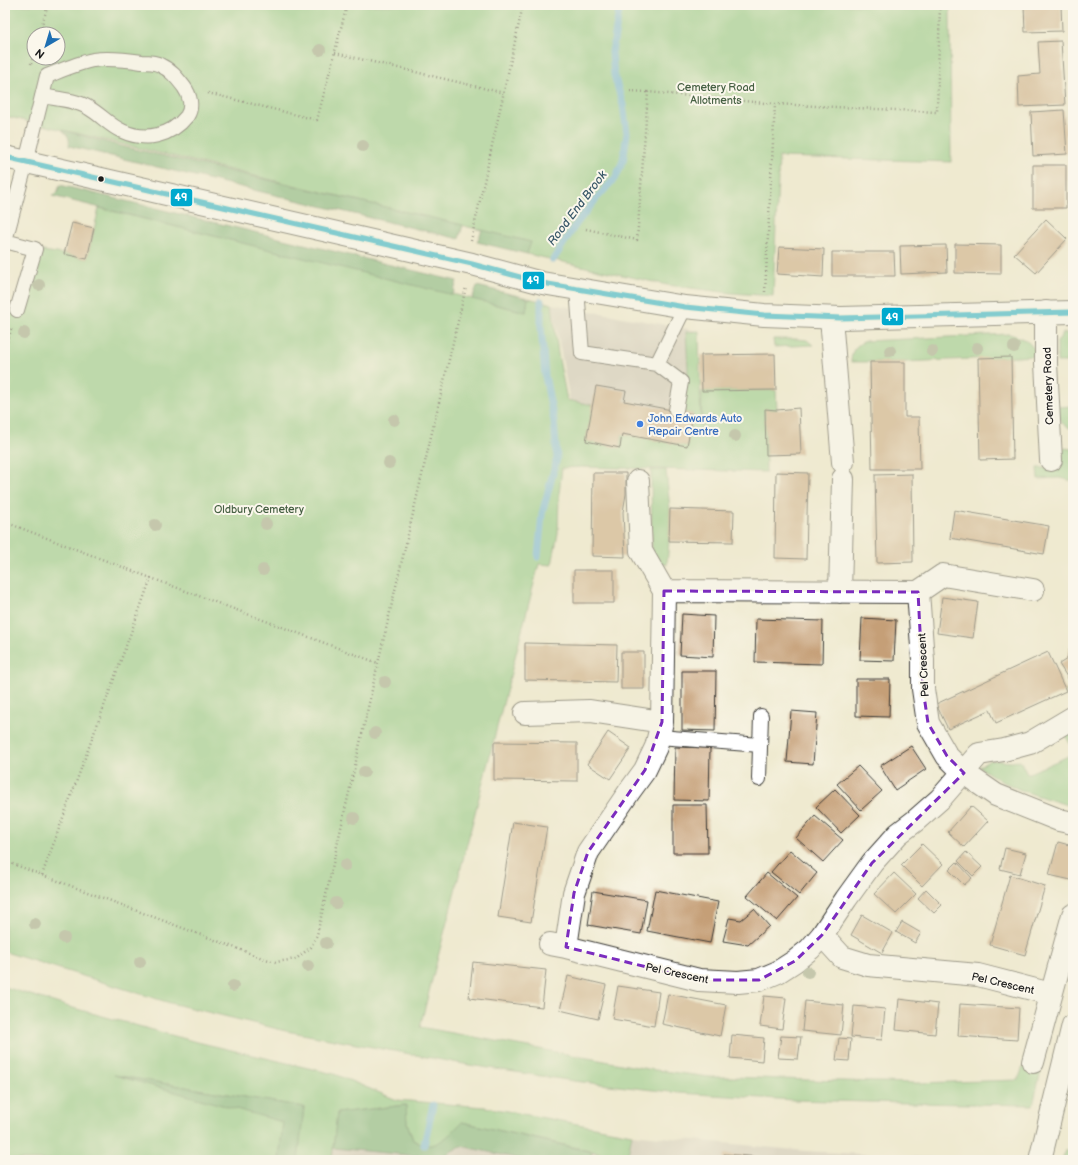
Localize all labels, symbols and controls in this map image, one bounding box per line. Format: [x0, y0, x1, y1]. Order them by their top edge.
north arrow [26, 26, 66, 66]
text: N [33, 46, 47, 61]
park label: Cemetery Road Allotments [677, 81, 755, 107]
water label: Rood End Brook [544, 167, 611, 249]
unlabelled marker [96, 174, 106, 184]
line badge: 49 [170, 188, 193, 207]
text: 49 [175, 191, 187, 204]
line badge: 49 [522, 271, 545, 290]
text: 49 [527, 274, 539, 287]
line badge: 49 [881, 307, 904, 326]
text: 49 [886, 311, 898, 324]
street label: Cemetery Road [1041, 347, 1056, 425]
place label: John Edwards Auto Repair Centre [648, 412, 742, 438]
marker: John Edwards Auto Repair Centre [635, 419, 645, 429]
park label: Oldbury Cemetery [214, 503, 304, 516]
street label: Pel Crescent [915, 632, 932, 697]
street label: Pel Crescent [644, 960, 710, 987]
street label: Pel Crescent [970, 970, 1036, 997]

